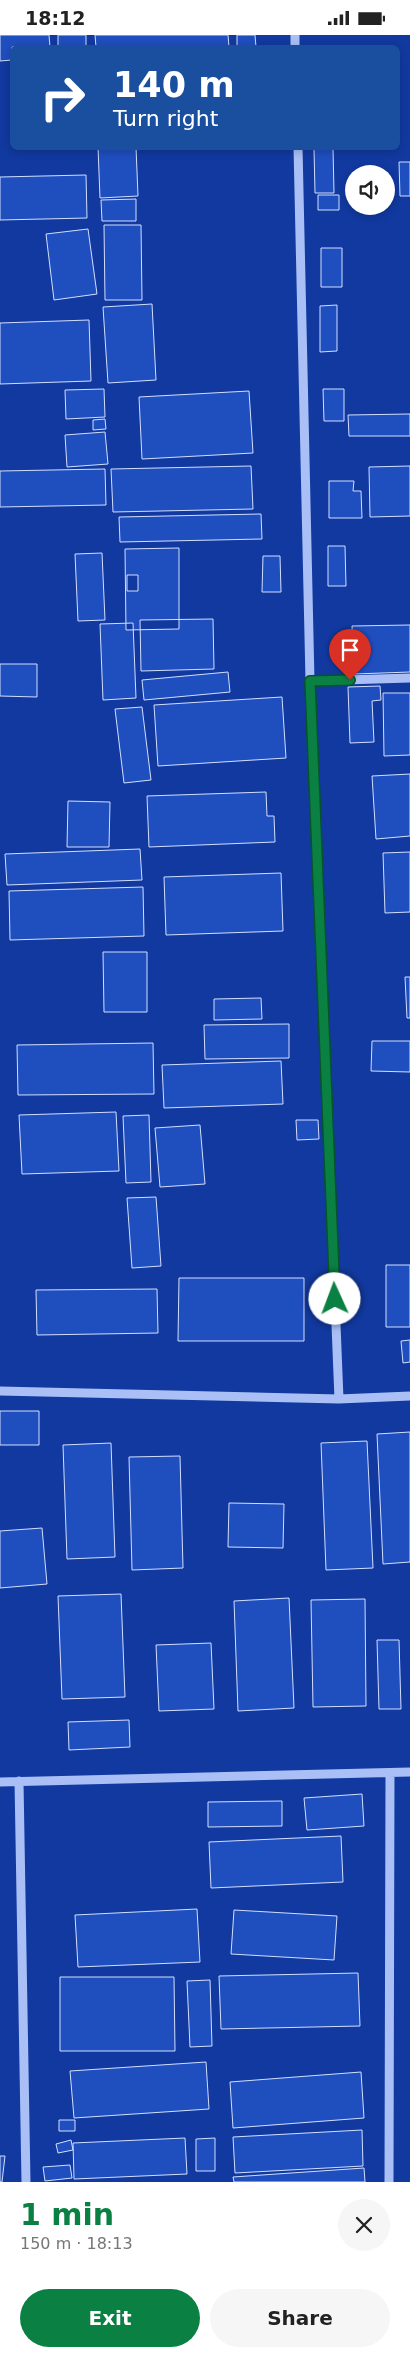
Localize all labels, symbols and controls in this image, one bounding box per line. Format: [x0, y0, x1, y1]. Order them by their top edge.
text: 18:12 [25, 7, 85, 29]
icon: right [30, 65, 95, 130]
text: 140 m [113, 65, 235, 105]
text: Turn right [113, 106, 218, 131]
map controls [345, 165, 395, 215]
button: sound [345, 165, 395, 215]
pin [329, 629, 371, 680]
icon: arrive [336, 636, 364, 664]
position arrow [308, 1272, 360, 1324]
text: 1 min [20, 2197, 114, 2232]
button: close [338, 2199, 390, 2251]
text: 150 m · 18:13 [20, 2234, 133, 2253]
button: Exit [20, 2289, 200, 2347]
button: Share [210, 2289, 390, 2347]

